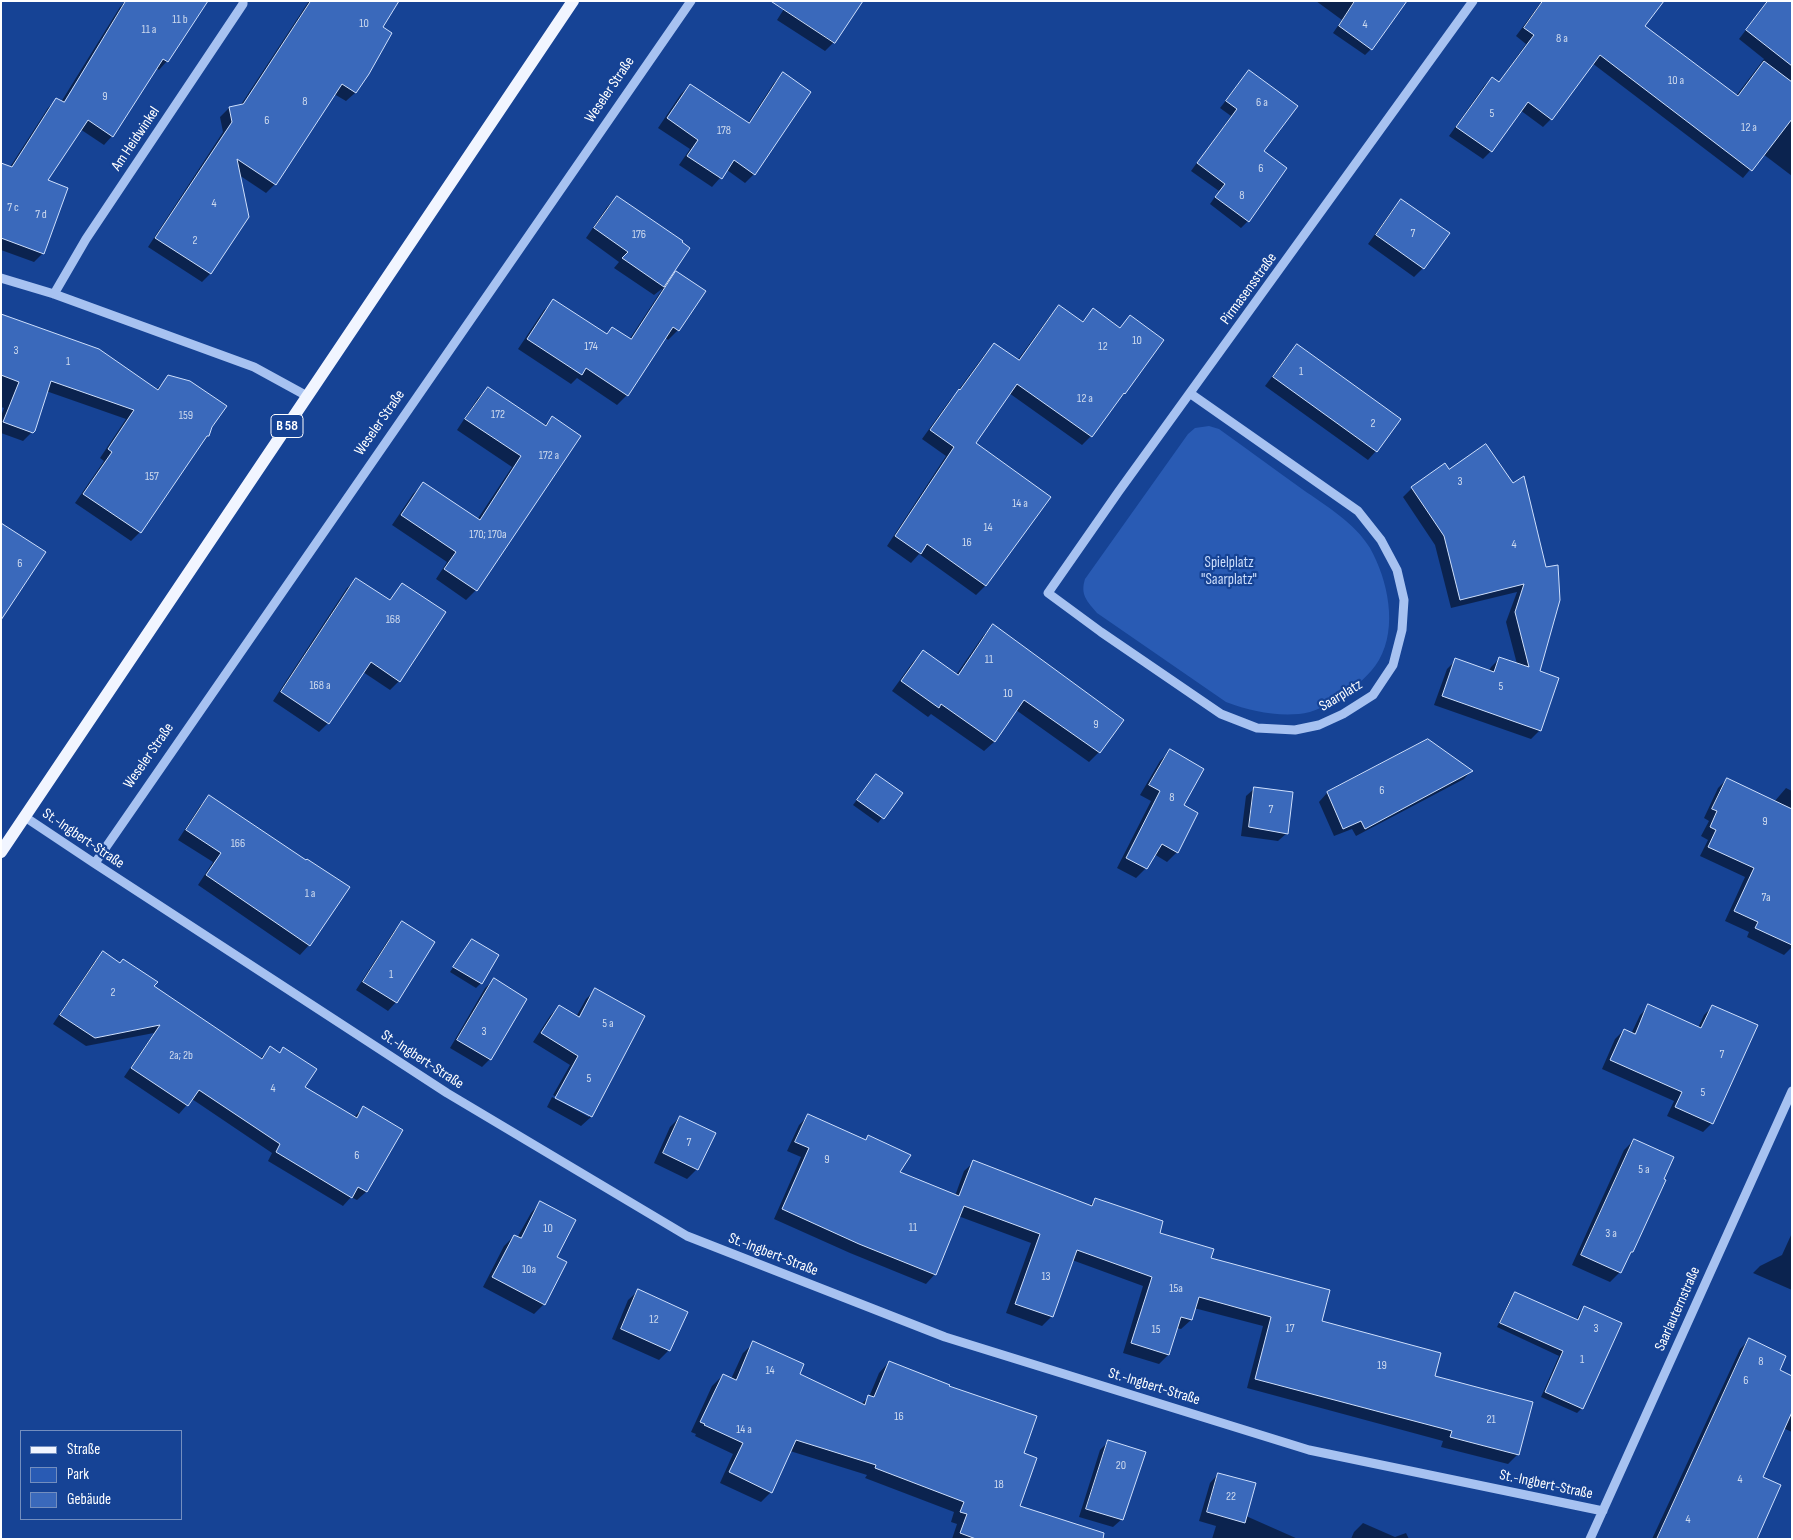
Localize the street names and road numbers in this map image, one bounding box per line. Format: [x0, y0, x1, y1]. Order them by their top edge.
street label: Weseler Straße [581, 54, 639, 126]
street label: Am Heidwinkel [108, 104, 164, 174]
street label: Pirmasensstraße [1217, 250, 1281, 328]
street label: Weseler Straße [351, 387, 409, 459]
road number: B 58 [271, 414, 303, 438]
street label: Saarplatz [1316, 676, 1366, 716]
street label: Weseler Straße [120, 720, 178, 792]
street label: St.-Ingbert-Straße [39, 805, 127, 873]
street label: St.-Ingbert-Straße [377, 1027, 467, 1093]
street label: St.-Ingbert-Straße [726, 1230, 820, 1280]
street label: Saarlauternstraße [1651, 1264, 1705, 1354]
street label: St.-Ingbert-Straße [1106, 1365, 1202, 1409]
street label: St.-Ingbert-Straße [1498, 1466, 1594, 1504]

